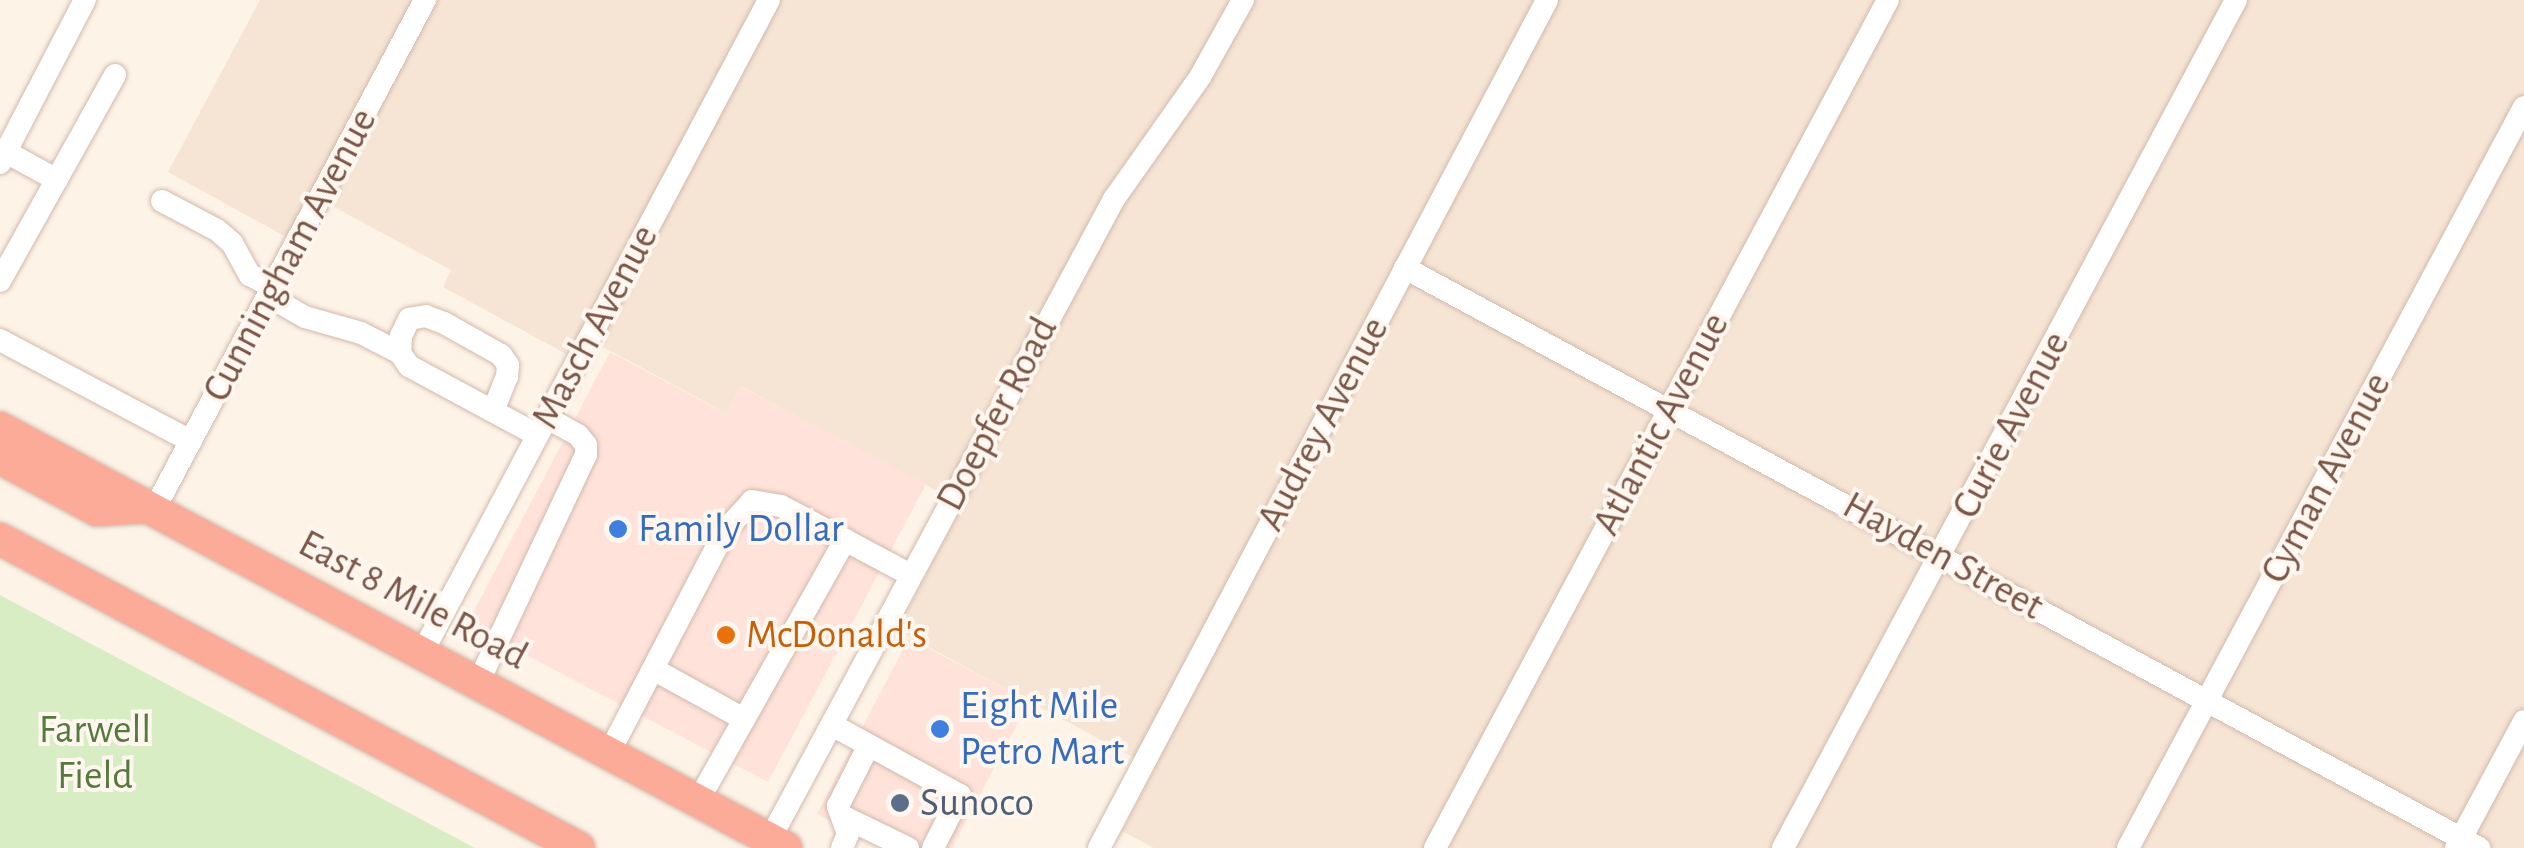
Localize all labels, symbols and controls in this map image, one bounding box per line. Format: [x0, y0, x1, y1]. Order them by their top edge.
street label: Cunningham Avenue [193, 100, 387, 410]
street label: Masch Avenue [521, 217, 669, 437]
street label: Atlantic Avenue [1582, 305, 1740, 543]
street label: Doepfer Road [926, 309, 1068, 519]
street label: Audrey Avenue [1247, 309, 1399, 539]
street label: Curie Avenue [1942, 323, 2080, 527]
street label: Cyman Avenue [2250, 365, 2402, 591]
street label: Hayden Street [1834, 481, 2052, 631]
place label: Family Dollar [638, 505, 844, 553]
marker: Family Dollar [607, 518, 629, 540]
street label: East 8 Mile Road [290, 520, 536, 680]
place label: McDonald's [746, 611, 927, 659]
marker: McDonald's [715, 624, 737, 646]
place label: Eight Mile Petro Mart [960, 682, 1124, 776]
park label: Farwell Field [39, 706, 151, 800]
marker: Eight Mile Petro Mart [929, 718, 951, 740]
place label: Sunoco [920, 779, 1034, 827]
marker: Sunoco [889, 792, 911, 814]

